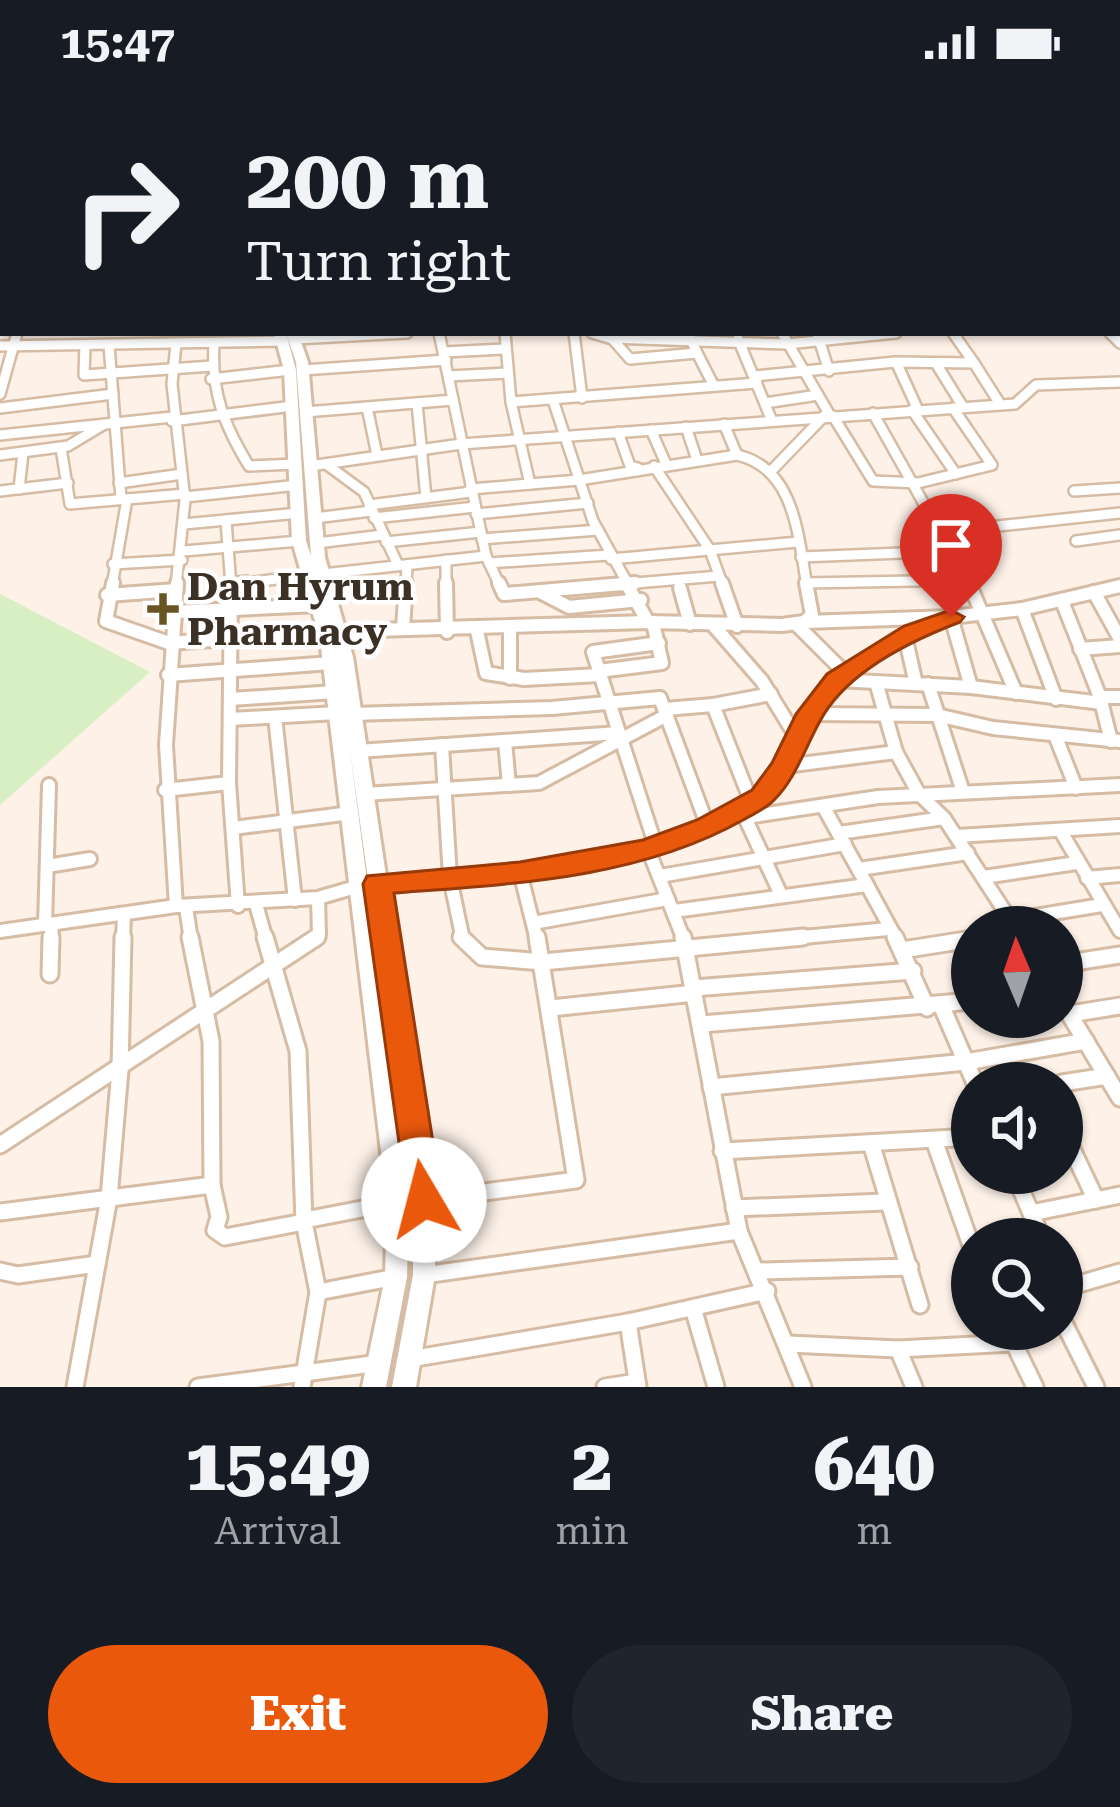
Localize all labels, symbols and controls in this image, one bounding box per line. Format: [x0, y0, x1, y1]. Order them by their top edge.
text: 15:47 [60, 16, 175, 69]
text: 200 m [246, 130, 489, 228]
icon: right [48, 132, 204, 288]
text: Turn right [246, 230, 511, 293]
pin [900, 494, 1002, 617]
icon: arrive [918, 512, 984, 578]
place label: Dan Hyrum Pharmacy [187, 564, 414, 655]
marker: Dan Hyrum Pharmacy [150, 596, 176, 622]
north arrow [951, 906, 1083, 1038]
map controls [951, 906, 1083, 1350]
button: sound [951, 1062, 1083, 1194]
position arrow [361, 1137, 487, 1263]
button: search [951, 1218, 1083, 1350]
text: 15:49 [185, 1423, 370, 1508]
text: 2 [572, 1423, 612, 1508]
text: 640 [814, 1423, 935, 1508]
text: Arrival [214, 1508, 341, 1554]
text: min [556, 1508, 629, 1554]
text: m [857, 1508, 892, 1554]
button: Exit [48, 1645, 548, 1783]
button: Share [572, 1645, 1072, 1783]

